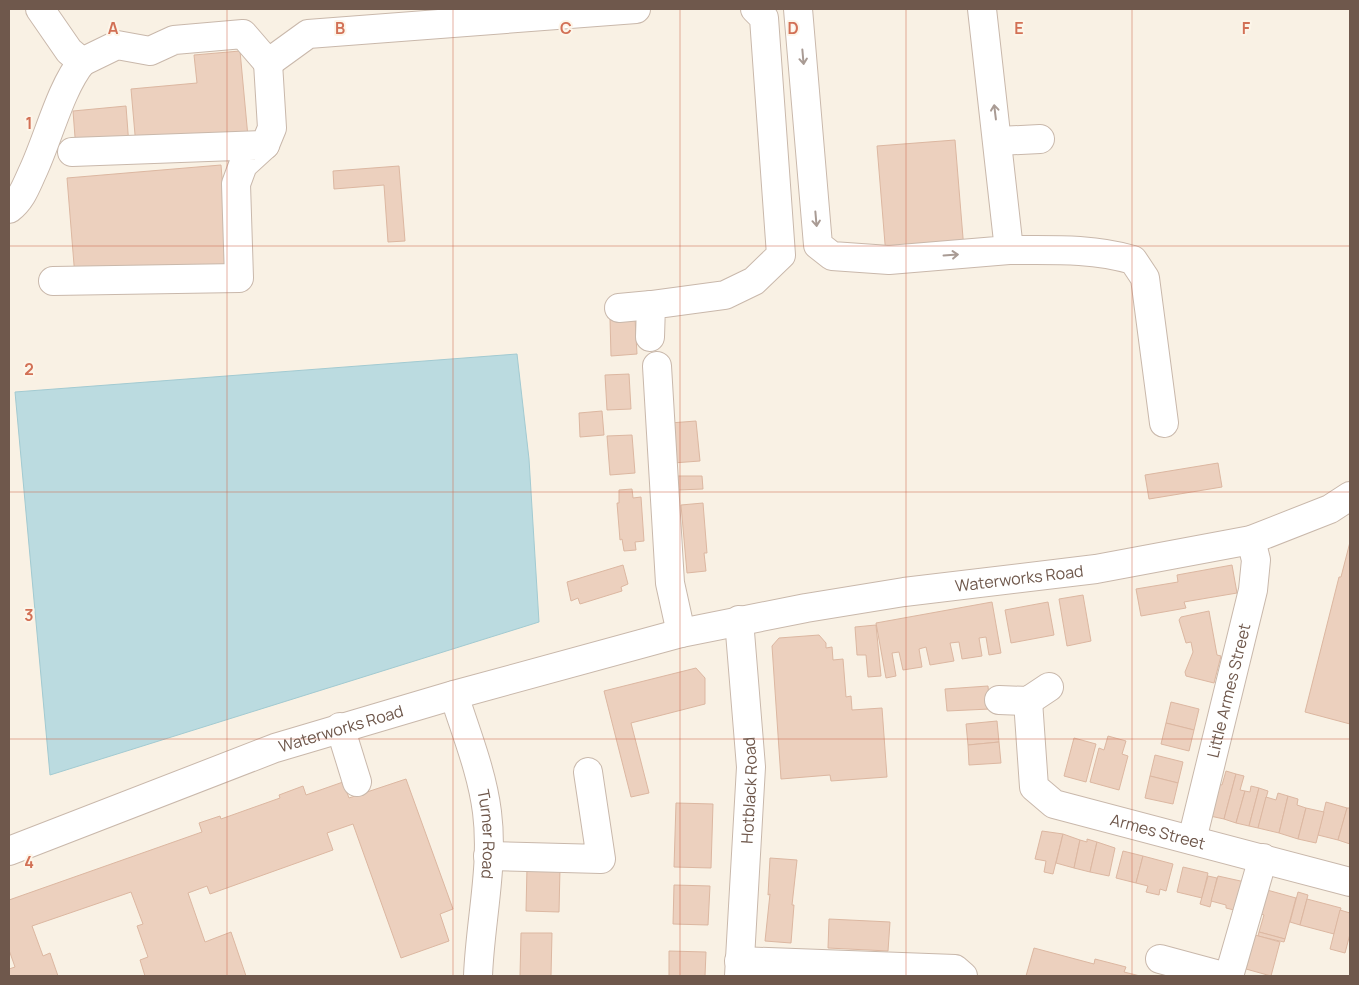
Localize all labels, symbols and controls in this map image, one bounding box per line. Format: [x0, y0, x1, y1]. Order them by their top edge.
text: A [108, 17, 119, 39]
text: B [335, 17, 345, 39]
text: C [560, 17, 572, 39]
text: D [787, 17, 799, 39]
text: E [1014, 17, 1024, 39]
text: F [1242, 17, 1251, 39]
one-way arrow [798, 49, 807, 65]
one-way arrow [990, 104, 1000, 120]
text: 1 [25, 112, 33, 134]
one-way arrow [811, 211, 821, 227]
one-way arrow [943, 250, 959, 260]
text: 2 [24, 358, 34, 380]
street label: Waterworks Road [954, 560, 1084, 597]
text: 3 [24, 604, 34, 626]
street label: Little Armes Street [1202, 621, 1255, 760]
street label: Waterworks Road [276, 700, 406, 757]
street label: Hotblack Road [736, 736, 762, 844]
street label: Turner Road [472, 788, 500, 880]
street label: Armes Street [1108, 808, 1208, 854]
text: 4 [24, 851, 34, 873]

